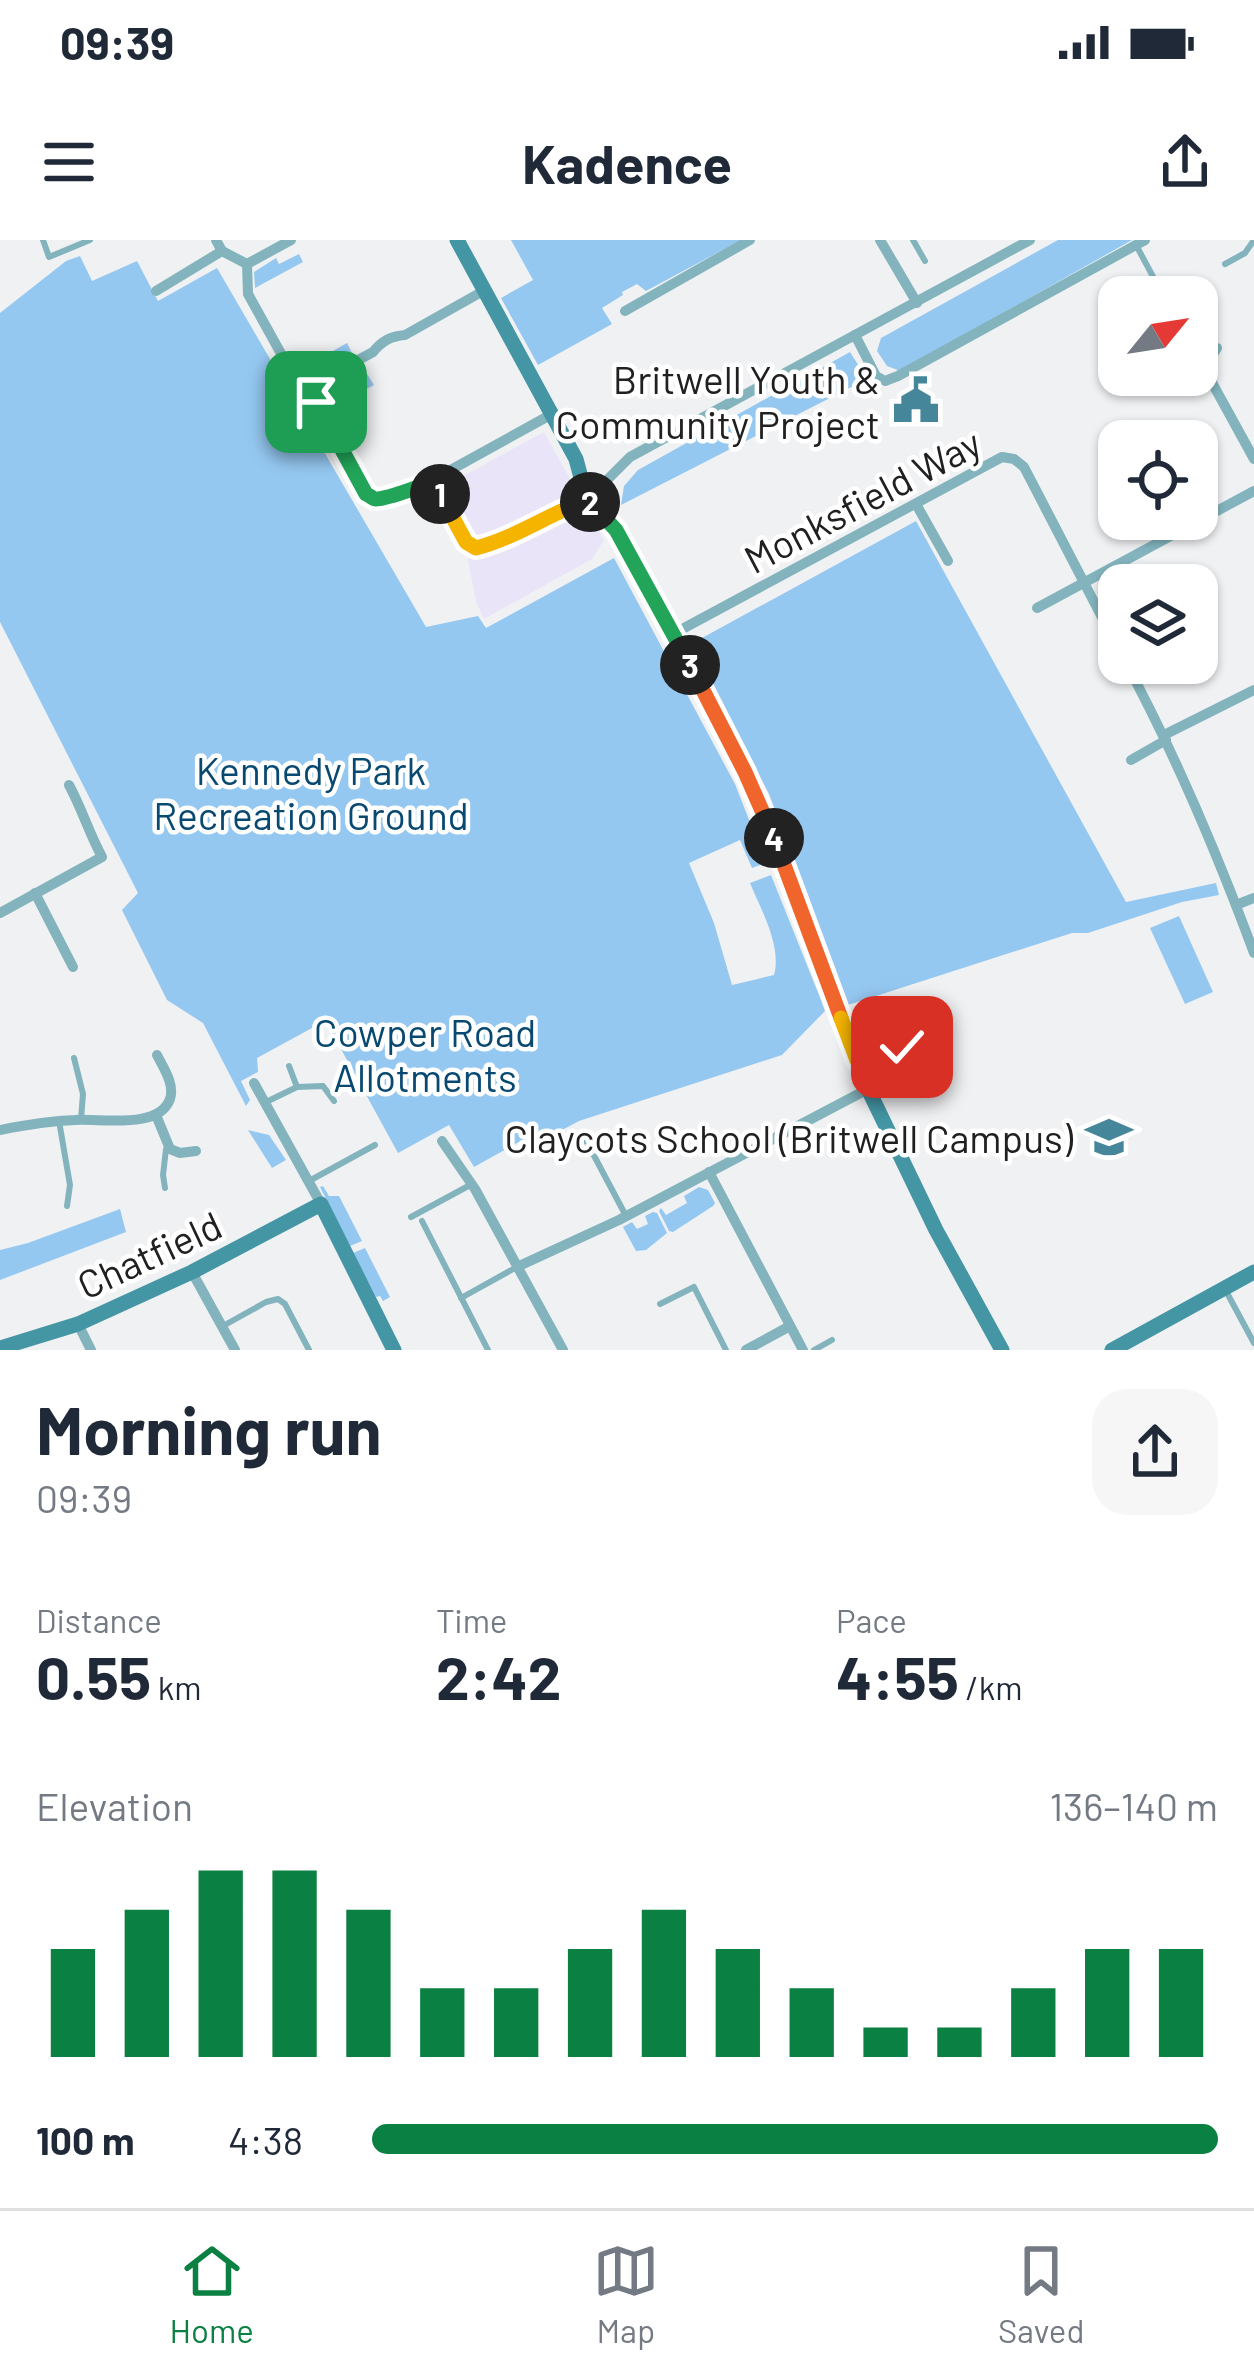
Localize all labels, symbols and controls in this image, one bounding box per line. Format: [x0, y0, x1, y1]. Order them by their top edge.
text: 09:39 [60, 15, 174, 69]
icon: menu [36, 129, 102, 195]
icon: share [1152, 129, 1218, 195]
text: Kadence [522, 130, 732, 195]
north arrow [1098, 276, 1218, 396]
map controls [1098, 276, 1218, 684]
pin [265, 351, 367, 453]
place label: Britwell Youth & Community Project [556, 355, 880, 447]
icon: arrive [283, 369, 349, 435]
public building icon: Britwell Youth & Community Project [891, 375, 941, 425]
street label: Monksfield Way [736, 418, 988, 582]
button: locate [1098, 420, 1218, 540]
pin: 1 [410, 464, 470, 524]
pin: 2 [560, 472, 620, 532]
text: 1 [434, 474, 446, 514]
text: 2 [581, 482, 599, 522]
button: layers [1098, 564, 1218, 684]
pin: 3 [660, 635, 720, 695]
text: 3 [681, 645, 699, 685]
park label: Kennedy Park Recreation Ground [153, 746, 469, 838]
pin: 4 [744, 808, 804, 868]
text: 4 [764, 818, 784, 858]
pin [851, 996, 953, 1098]
park label: Cowper Road Allotments [314, 1008, 536, 1100]
icon: check [869, 1014, 935, 1080]
school or university icon: Claycots School (Britwell Campus) [1084, 1112, 1134, 1162]
place label: Claycots School (Britwell Campus) [504, 1114, 1074, 1161]
street label: Chatfield [69, 1200, 229, 1308]
text: Morning run [36, 1389, 382, 1468]
button: share [1092, 1389, 1218, 1515]
text: 09:39 [36, 1474, 132, 1521]
text: Distance [36, 1600, 162, 1640]
text: Time [436, 1600, 507, 1640]
text: Pace [836, 1600, 907, 1640]
text: 0.55 [36, 1640, 151, 1712]
text: 2:42 [436, 1640, 561, 1712]
text: 4:55 [836, 1640, 959, 1712]
text: km [151, 1667, 202, 1707]
text: /km [959, 1667, 1022, 1707]
text: Elevation [36, 1782, 193, 1829]
text: 136–140 m [1049, 1782, 1218, 1829]
text: 100 m [36, 2116, 135, 2163]
text: 4:38 [228, 2116, 303, 2163]
tab: Home [170, 2238, 254, 2350]
tab: Map [593, 2238, 659, 2350]
tab: Saved [998, 2238, 1084, 2350]

